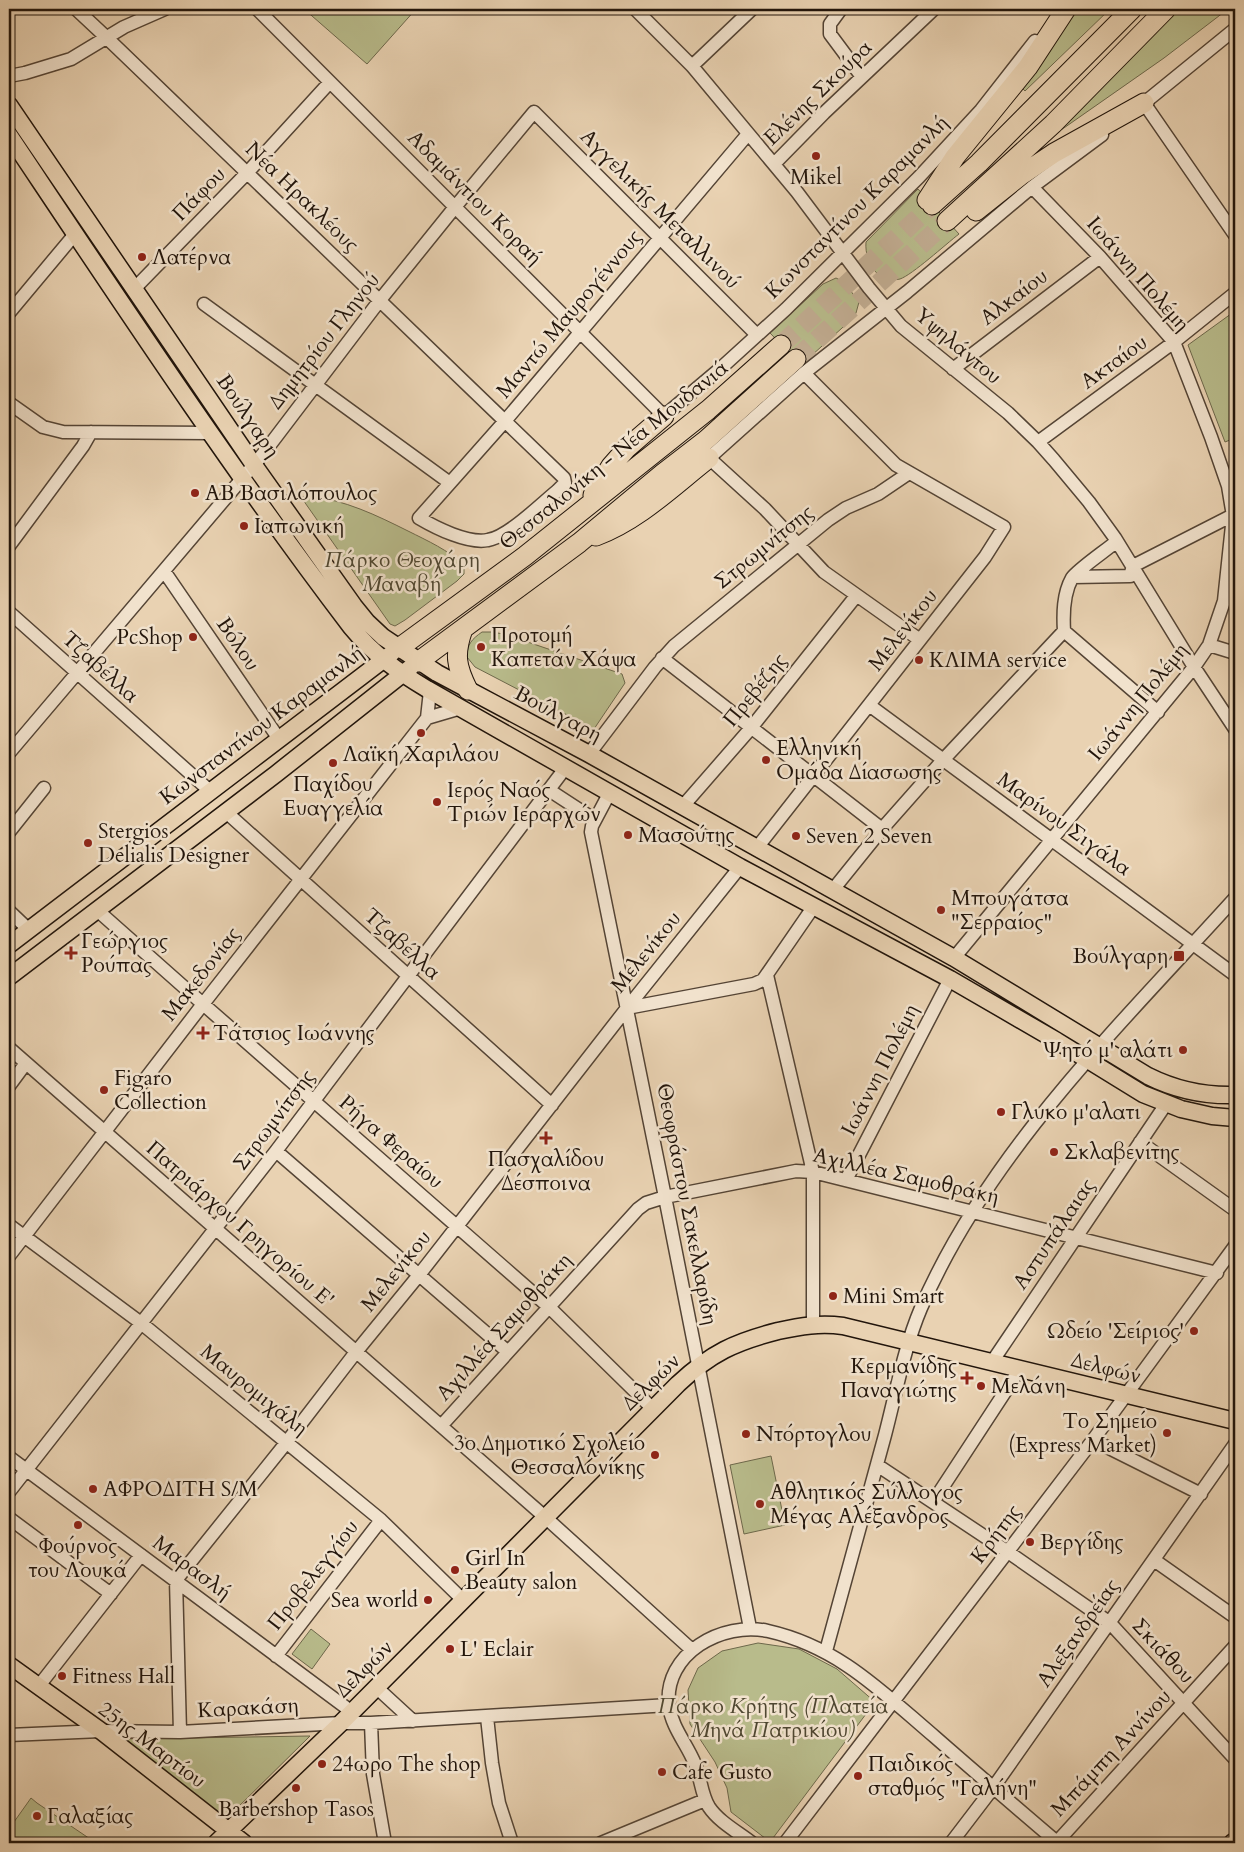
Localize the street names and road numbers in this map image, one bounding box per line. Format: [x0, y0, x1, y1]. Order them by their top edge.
street label: Ελένης Σκούρα [758, 34, 879, 152]
street label: Κωνσταντίνου Καραμανλή [758, 108, 956, 306]
street label: Αγγελικής Μεταλλινού [574, 123, 746, 295]
street label: Αδαμάντιου Κοραή [401, 124, 549, 272]
street label: Νέα Ηρακλέους [239, 135, 365, 259]
street label: Πάφου [166, 160, 232, 228]
street label: Ιωάννη Πολέμη [1080, 210, 1196, 338]
street label: Μαντώ Μαυρογέννους [490, 223, 648, 405]
street label: Αλκαίου [974, 262, 1054, 332]
street label: Δημητρίου Γληνού [261, 267, 387, 415]
street label: Υψηλάντου [908, 301, 1008, 391]
street label: Ακταίου [1075, 328, 1153, 396]
street label: Θεσσαλονίκη - Νέα Μουδανιά [493, 353, 735, 557]
street label: Βούλγαρη [209, 368, 287, 464]
street label: Στρωμνίτσης [708, 498, 820, 596]
street label: Μελενίκου [862, 583, 944, 677]
street label: Βόλου [209, 611, 267, 677]
street label: Τζαβέλλα [55, 625, 145, 710]
street label: Ιωάννη Πολέμη [1081, 637, 1195, 767]
street label: Κωνσταντίνου Καραμανλή [154, 638, 370, 812]
street label: Πρεβέζης [716, 647, 794, 733]
street label: Βούλγαρη [509, 679, 607, 749]
street label: Μαρίνου Σιγάλα [991, 765, 1137, 883]
street label: Τζαβέλλα [357, 902, 447, 987]
street label: Μελενίκου [604, 905, 688, 999]
street label: Μακεδονίας [155, 921, 247, 1027]
street label: Ιωάννη Πολέμη [834, 999, 926, 1141]
street label: Στρωμνίτσης [226, 1063, 322, 1177]
street label: Θεοφράστου Σακελλαρίδη [649, 1081, 725, 1327]
street label: Ρήγα Φεραίου [333, 1088, 449, 1196]
street label: Πατριάρχου Γρηγορίου Ε' [140, 1134, 340, 1314]
street label: Αχιλλέα Σαμοθράκη [810, 1141, 1002, 1211]
street label: Αστυπάλαιας [1006, 1173, 1102, 1295]
street label: Μελενίκου [354, 1224, 438, 1318]
street label: Αχιλλέα Σαμοθράκη [430, 1247, 578, 1407]
street label: Μαυρομιχάλη [194, 1338, 314, 1442]
street label: Δελφών [1068, 1345, 1144, 1391]
street label: Δελφών [615, 1347, 687, 1417]
street label: Κρήτης [964, 1498, 1028, 1570]
street label: Προβελεγγίου [261, 1514, 365, 1636]
street label: Μαρασλή [146, 1529, 238, 1607]
street label: Αλεξανδρείας [1030, 1573, 1126, 1693]
street label: Σκιάθου [1125, 1612, 1201, 1690]
street label: Δελφών [329, 1634, 399, 1704]
street label: Μπάμπη Αννίνου [1044, 1683, 1178, 1823]
street label: Καρακάση [197, 1691, 299, 1725]
street label: 25ης Μαρτίου [92, 1695, 212, 1795]

